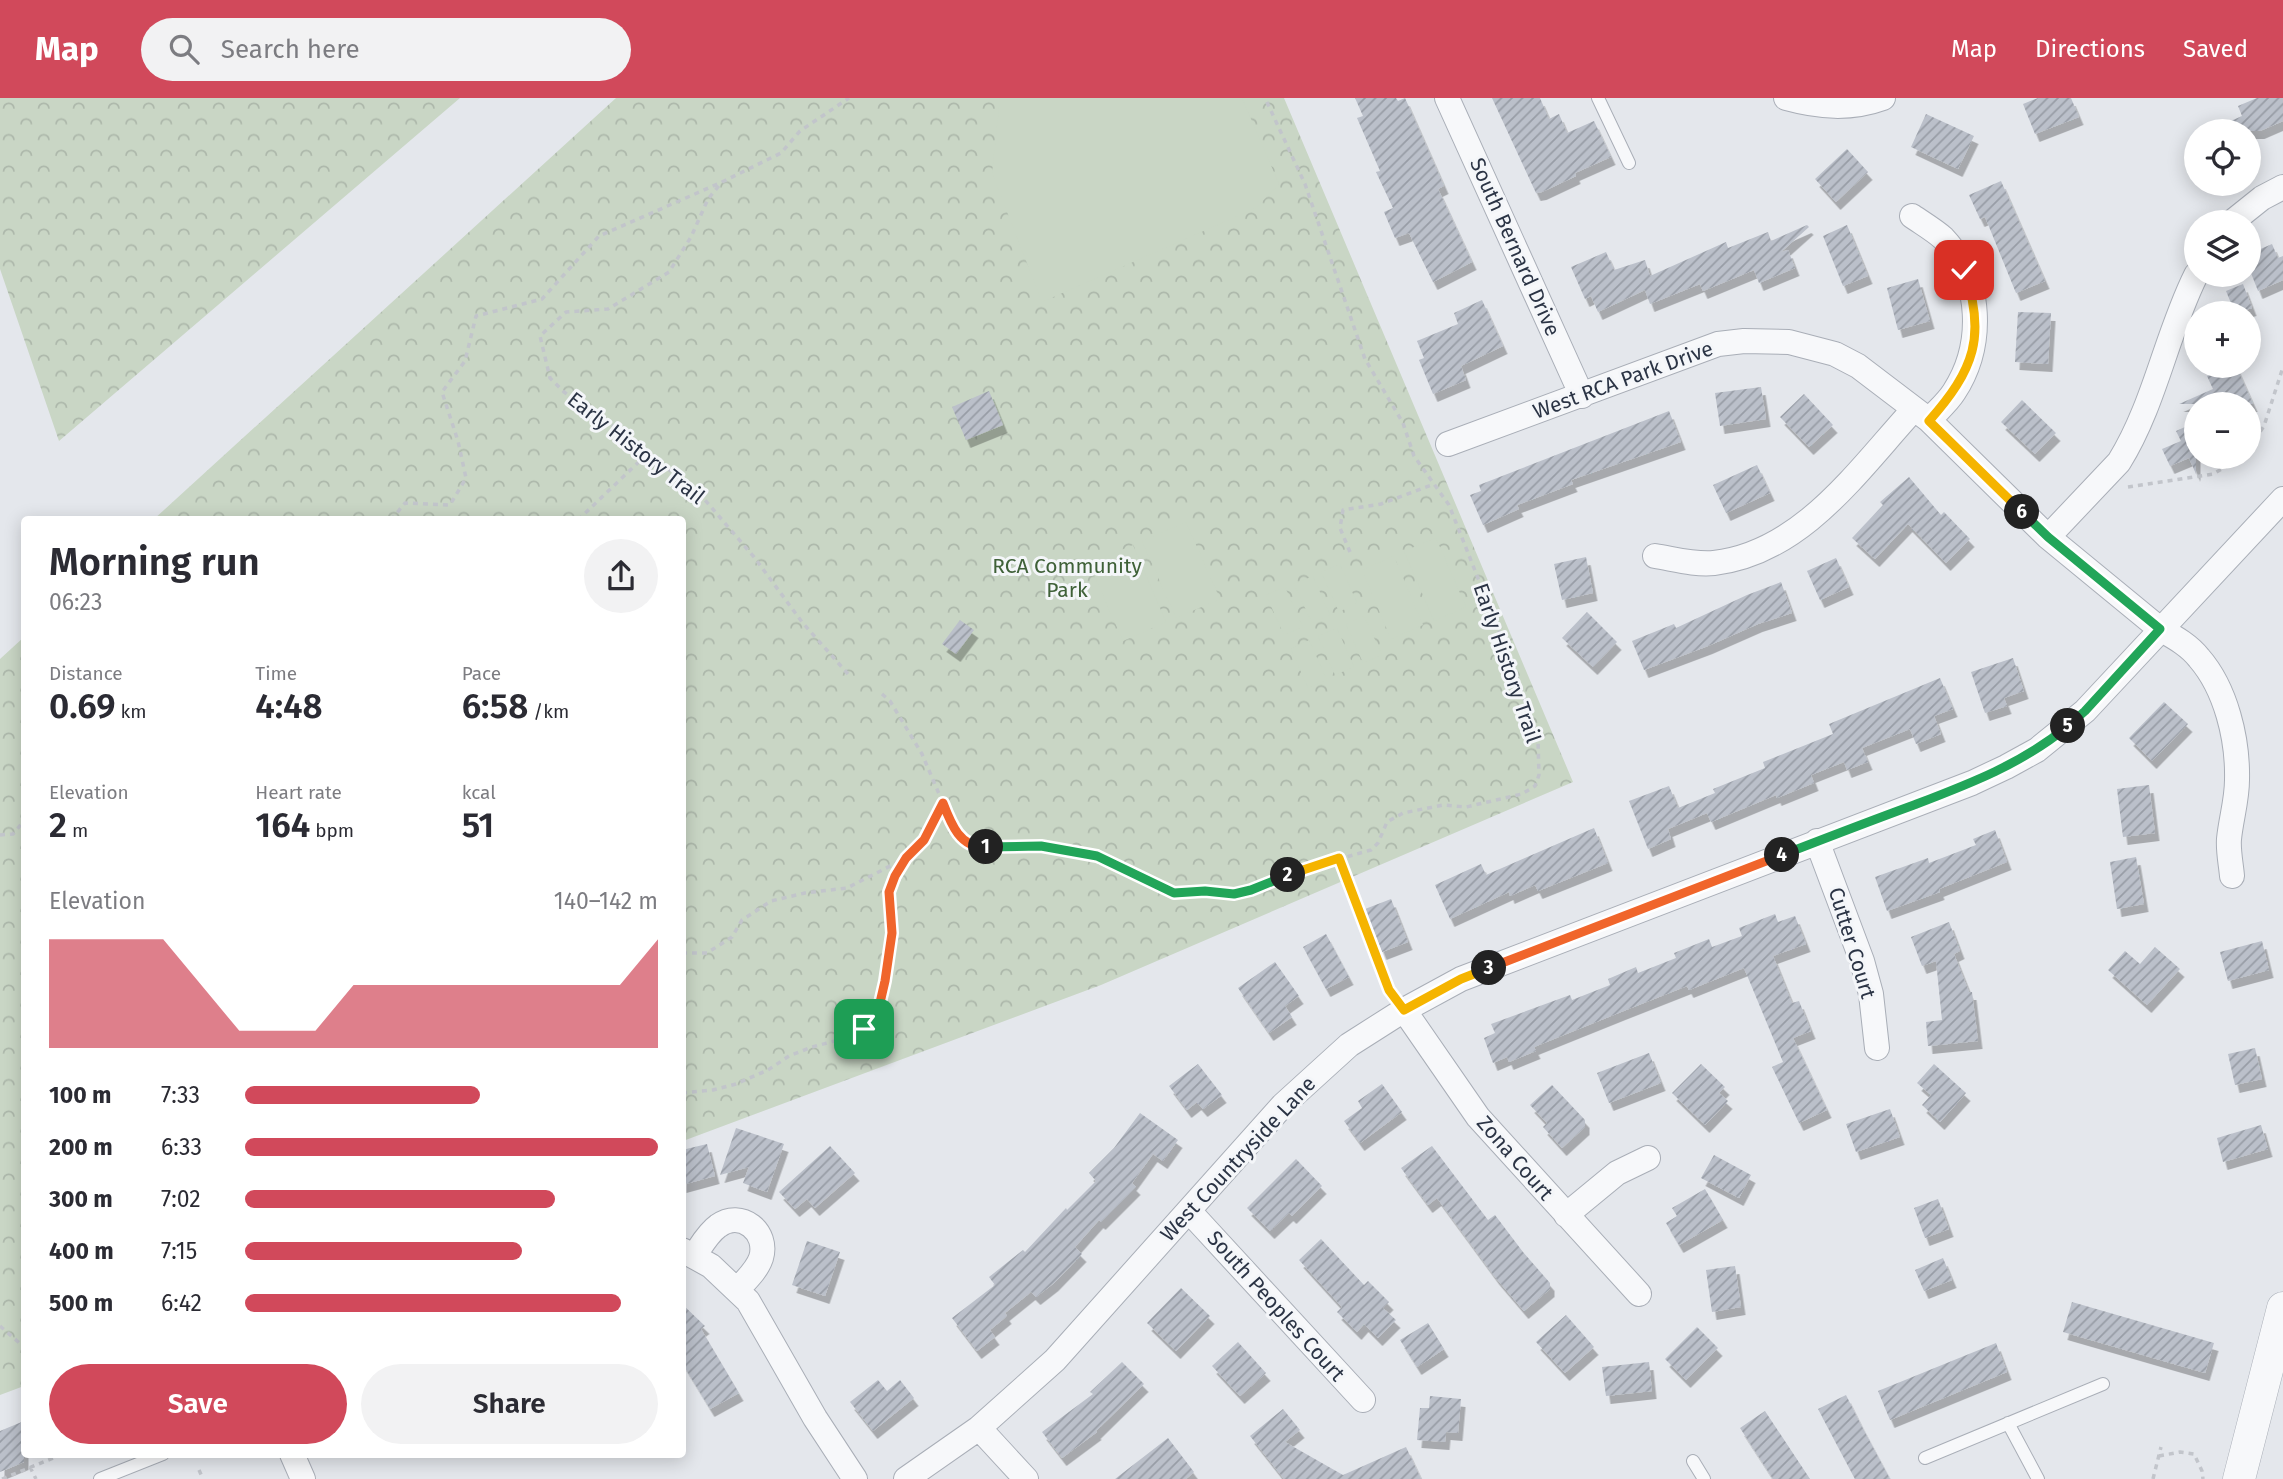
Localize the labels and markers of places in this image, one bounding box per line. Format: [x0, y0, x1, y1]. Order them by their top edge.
pin [1934, 240, 1994, 300]
pin: 6 [2004, 494, 2039, 530]
pin: 5 [2050, 708, 2086, 744]
pin: 1 [968, 830, 1004, 864]
pin: 4 [1764, 838, 1800, 872]
pin: 2 [1270, 858, 1306, 892]
pin: 3 [1472, 950, 1506, 986]
pin [834, 999, 894, 1059]

